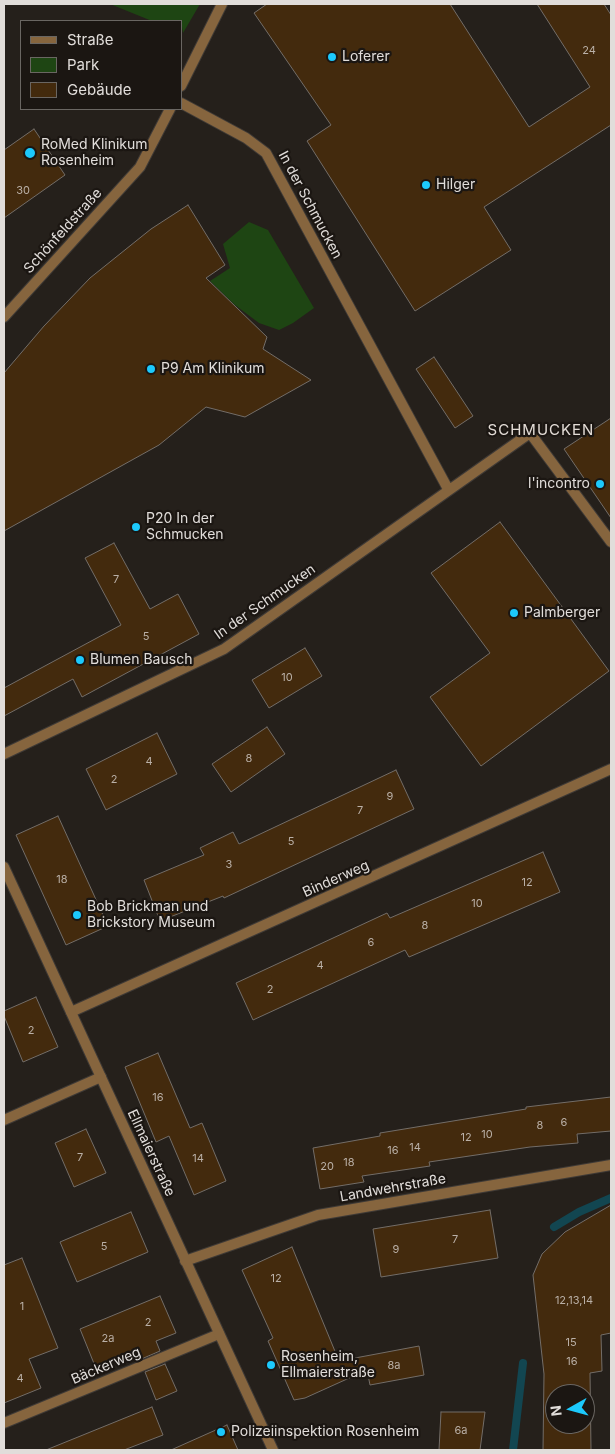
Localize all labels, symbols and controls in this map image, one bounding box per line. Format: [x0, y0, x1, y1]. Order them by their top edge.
legend [20, 20, 182, 110]
text: Straße [67, 30, 114, 49]
house number: 24 [582, 44, 596, 58]
place label: Loferer [342, 49, 390, 65]
marker: Loferer [326, 51, 338, 63]
text: Park [67, 55, 99, 74]
text: Gebäude [67, 80, 132, 99]
place label: RoMed Klinikum Rosenheim [41, 137, 148, 170]
marker: RoMed Klinikum Rosenheim [23, 146, 37, 160]
street label: In der Schmucken [275, 148, 345, 262]
place label: Hilger [436, 177, 475, 193]
marker: Hilger [420, 179, 432, 191]
house number: 30 [16, 184, 30, 198]
street label: Schönfeldstraße [20, 185, 106, 277]
place label: P9 Am Klinikum [161, 361, 264, 377]
marker: P9 Am Klinikum [145, 363, 157, 375]
district label: SCHMUCKEN [486, 421, 596, 439]
place label: l'incontro [528, 476, 590, 492]
marker: l'incontro [594, 478, 606, 490]
place label: P20 In der Schmucken [146, 511, 224, 544]
marker: P20 In der Schmucken [130, 521, 142, 533]
street label: In der Schmucken [211, 561, 319, 643]
house number: 7 [113, 573, 119, 587]
place label: Palmberger [524, 605, 600, 621]
marker: Palmberger [508, 607, 520, 619]
house number: 5 [143, 630, 149, 644]
place label: Blumen Bausch [90, 652, 192, 668]
marker: Blumen Bausch [74, 654, 86, 666]
house number: 10 [281, 671, 293, 685]
house number: 8 [246, 752, 252, 766]
house number: 4 [145, 755, 153, 769]
house number: 2 [111, 773, 117, 787]
house number: 9 [387, 790, 393, 804]
house number: 7 [357, 804, 363, 818]
house number: 5 [288, 835, 294, 849]
street label: Binderweg [300, 857, 372, 901]
house number: 3 [226, 858, 232, 872]
house number: 18 [56, 873, 68, 887]
house number: 12 [521, 876, 533, 890]
house number: 10 [471, 897, 483, 911]
place label: Bob Brickman und Brickstory Museum [87, 899, 215, 932]
marker: Bob Brickman und Brickstory Museum [71, 909, 83, 921]
house number: 8 [422, 919, 428, 933]
house number: 6 [368, 936, 374, 950]
house number: 4 [316, 959, 324, 973]
house number: 2 [267, 983, 273, 997]
house number: 2 [28, 1024, 34, 1038]
house number: 16 [152, 1091, 164, 1105]
street label: Ellmaierstraße [124, 1107, 178, 1199]
house number: 6 [561, 1116, 567, 1130]
house number: 8 [537, 1119, 543, 1133]
house number: 10 [481, 1128, 493, 1142]
house number: 12 [460, 1131, 472, 1145]
house number: 14 [409, 1141, 421, 1155]
house number: 16 [387, 1144, 399, 1158]
house number: 7 [77, 1151, 83, 1165]
house number: 14 [192, 1152, 204, 1166]
house number: 18 [343, 1156, 355, 1170]
house number: 20 [320, 1160, 334, 1174]
street label: Landwehrstraße [339, 1170, 447, 1206]
house number: 7 [452, 1233, 458, 1247]
house number: 5 [101, 1240, 107, 1254]
house number: 9 [393, 1243, 399, 1257]
house number: 12 [270, 1272, 282, 1286]
house number: 12,13,14 [555, 1294, 593, 1308]
house number: 1 [20, 1300, 24, 1314]
house number: 2 [145, 1316, 151, 1330]
house number: 2a [102, 1332, 114, 1346]
house number: 15 [565, 1336, 577, 1350]
street label: Bäckerweg [69, 1344, 143, 1388]
place label: Rosenheim, Ellmaierstraße [281, 1349, 375, 1381]
house number: 16 [566, 1355, 578, 1369]
marker: Rosenheim, Ellmaierstraße [265, 1359, 277, 1371]
house number: 8a [388, 1359, 400, 1373]
house number: 4 [16, 1372, 24, 1386]
north arrow [545, 1384, 595, 1434]
text: N [547, 1404, 565, 1417]
place label: Polizeiinspektion Rosenheim [231, 1424, 419, 1440]
house number: 6a [455, 1424, 467, 1438]
marker: Polizeiinspektion Rosenheim [215, 1426, 227, 1438]

